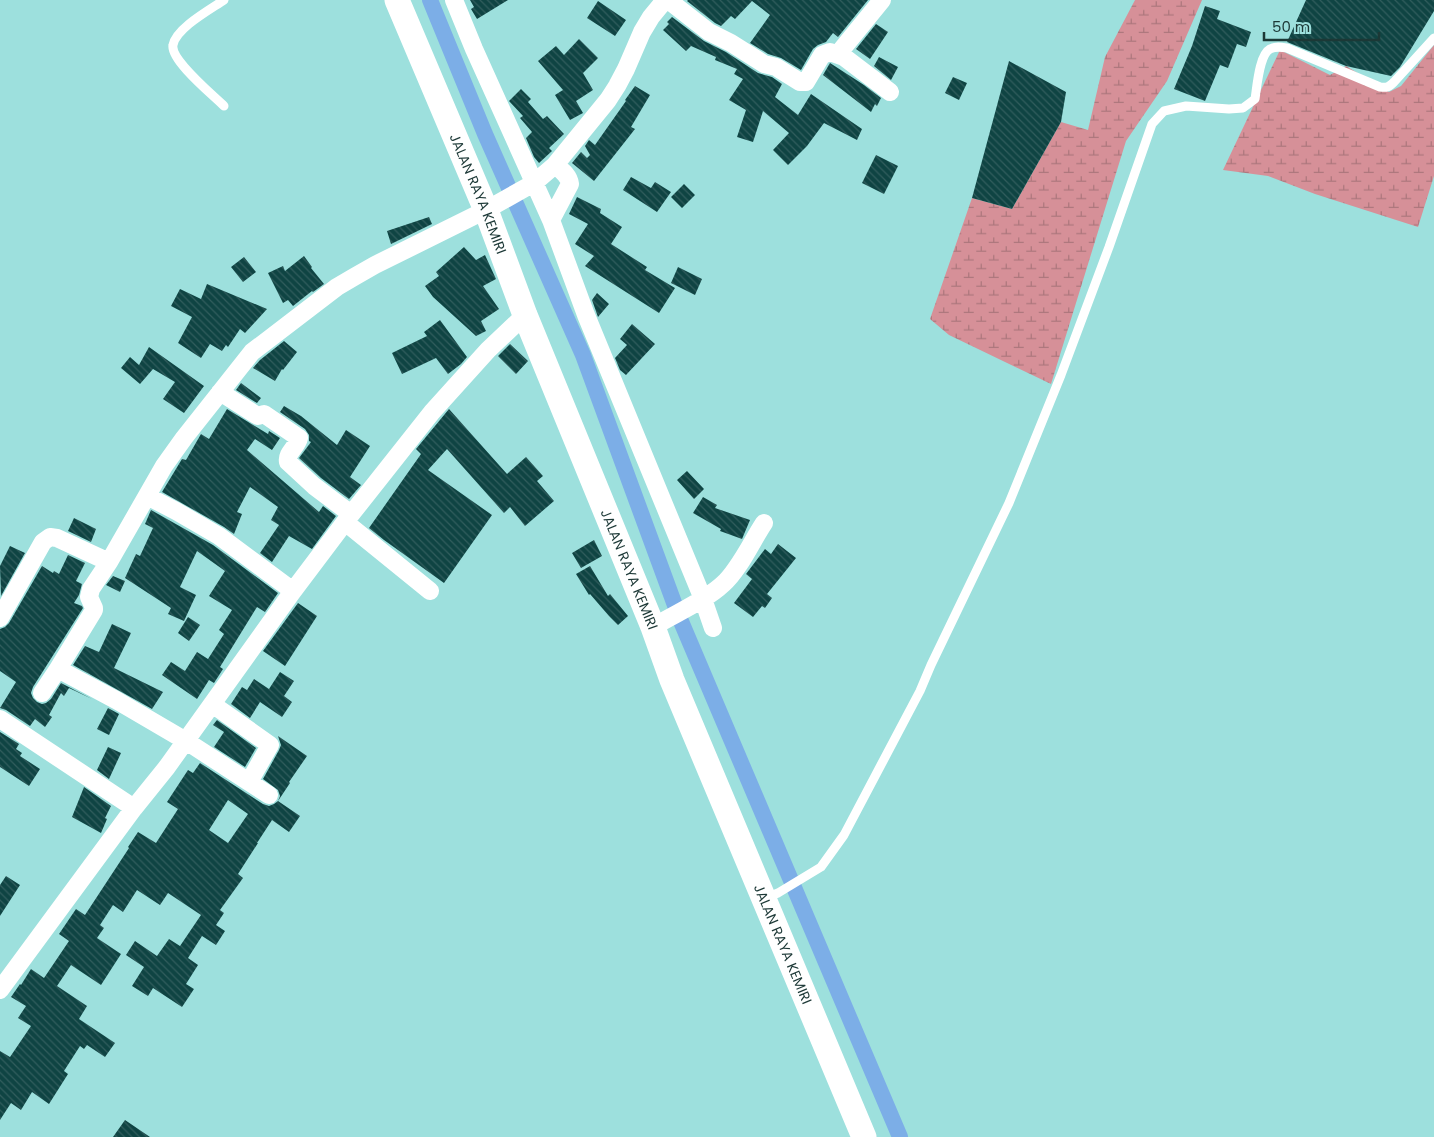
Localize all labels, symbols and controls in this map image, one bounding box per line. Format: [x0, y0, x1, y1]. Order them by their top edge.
scale bar [1264, 10, 1379, 42]
text: 50 m [1272, 16, 1310, 37]
street label: JALAN RAYA KEMIRI [445, 130, 511, 257]
street label: JALAN RAYA KEMIRI [596, 506, 663, 632]
street label: JALAN RAYA KEMIRI [749, 881, 817, 1007]

